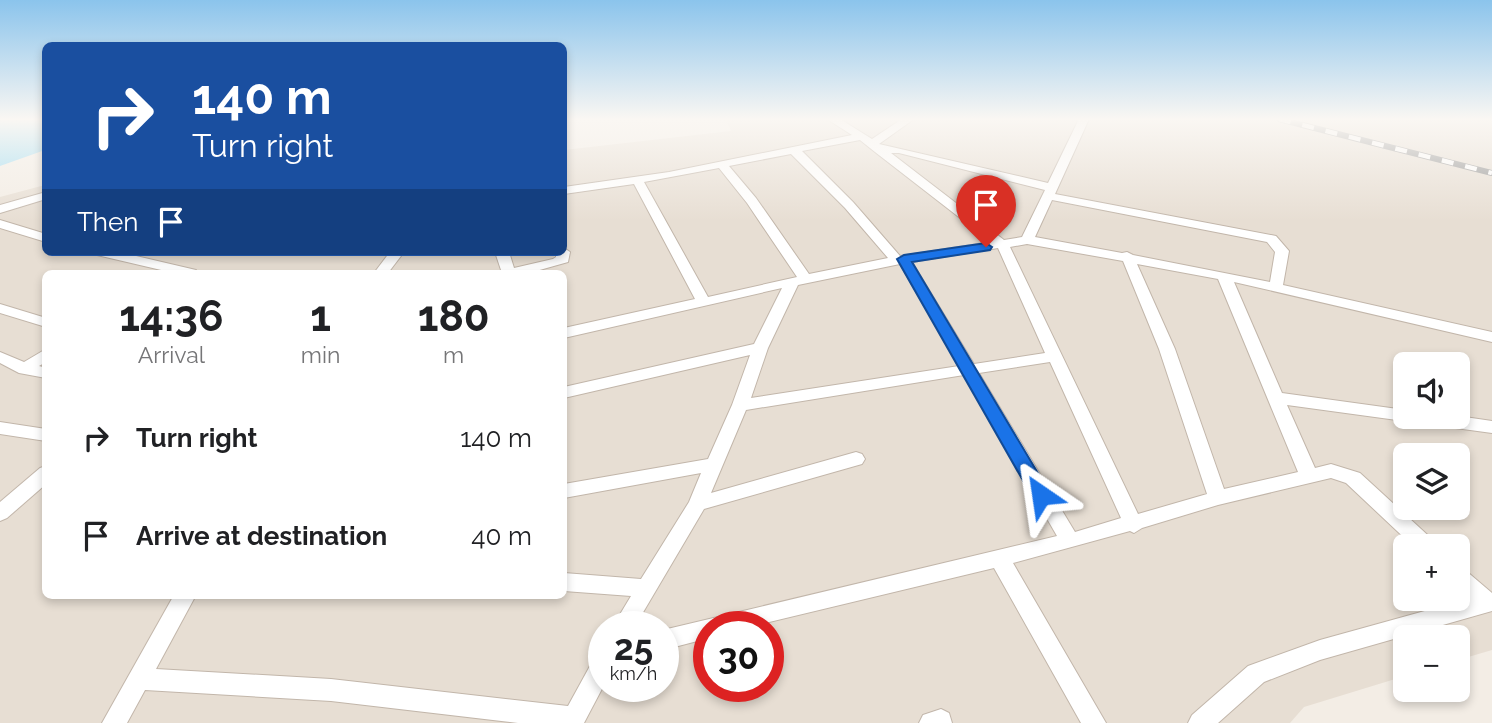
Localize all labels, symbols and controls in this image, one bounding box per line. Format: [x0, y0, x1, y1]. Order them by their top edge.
text: 140 m [192, 68, 332, 125]
icon: right [77, 70, 168, 161]
text: Turn right [192, 127, 333, 164]
pin [956, 175, 1016, 247]
icon: arrive [967, 186, 1005, 224]
icon: arrive [152, 203, 190, 241]
text: Then [77, 207, 138, 237]
text: 14:36 [119, 292, 223, 341]
text: 1 [310, 292, 331, 341]
text: 180 [418, 292, 490, 341]
text: Arrival [138, 341, 205, 368]
text: min [301, 341, 340, 368]
text: m [443, 341, 464, 368]
map controls [1393, 352, 1470, 702]
button: sound [1393, 352, 1470, 429]
icon: right [77, 419, 115, 457]
text: Turn right [136, 423, 257, 453]
text: 140 m [460, 423, 532, 453]
button: layers [1393, 443, 1470, 520]
position arrow [1004, 458, 1078, 532]
icon: arrive [77, 517, 115, 555]
text: Arrive at destination [136, 521, 387, 551]
text: 40 m [471, 521, 532, 551]
button: + [1393, 534, 1470, 611]
speed limit sign: 30 [693, 611, 784, 702]
button: − [1393, 625, 1470, 702]
text: 25 [614, 627, 653, 668]
text: km/h [610, 663, 657, 684]

